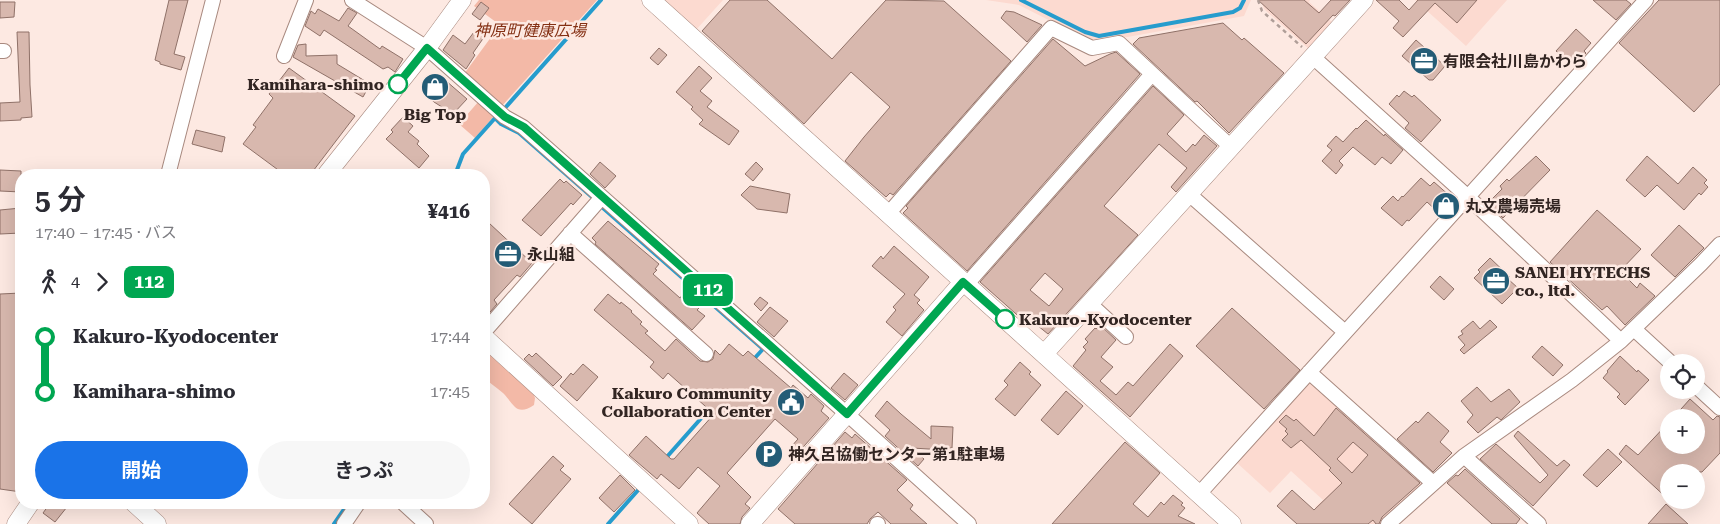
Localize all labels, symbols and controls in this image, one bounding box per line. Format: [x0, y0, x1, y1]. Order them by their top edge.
park label: 神原町健康広場 [474, 21, 588, 40]
office icon: 有限会社川島かわら [1409, 46, 1439, 76]
place label: 有限会社川島かわら [1443, 52, 1587, 71]
shop icon: Big Top [420, 72, 450, 102]
marker: Kamihara-shimo [388, 74, 408, 94]
place label: Kamihara-shimo [247, 75, 384, 94]
place label: Big Top [404, 105, 466, 124]
text: 5 分 [35, 183, 86, 216]
shop icon: 丸文農場売場 [1431, 191, 1461, 221]
place label: 丸文農場売場 [1465, 197, 1561, 216]
text: ¥416 [427, 200, 470, 223]
text: 17:40 – 17:45 · バス [35, 223, 177, 242]
office icon: 永山組 [493, 239, 523, 269]
place label: 永山組 [527, 245, 575, 264]
place label: SANEI HYTECHS co., ltd. [1515, 263, 1650, 300]
office icon: SANEI HYTECHS co., ltd. [1481, 266, 1511, 296]
icon: walk [35, 268, 63, 296]
icon: forward [88, 268, 116, 296]
text: 112 [134, 271, 164, 292]
text: 4 [71, 272, 80, 291]
line badge: 112 [679, 274, 737, 306]
text: 112 [693, 279, 723, 300]
marker: Kakuro-Kyodocenter [995, 309, 1015, 329]
place label: Kakuro-Kyodocenter [1019, 310, 1192, 329]
text: Kakuro-Kyodocenter [73, 325, 278, 348]
text: 17:44 [430, 327, 470, 346]
map controls [1660, 354, 1705, 509]
button: locate [1660, 354, 1705, 399]
text: Kamihara-shimo [73, 380, 235, 403]
text: 17:45 [430, 382, 470, 401]
place label: Kakuro Community Collaboration Center [602, 384, 772, 421]
public building icon: Kakuro Community Collaboration Center [776, 387, 806, 417]
button: + [1660, 409, 1705, 454]
parking icon: 神久呂協働センター第1駐車場 [754, 439, 784, 469]
button: 開始 [35, 441, 248, 499]
button: きっぷ [258, 441, 470, 499]
place label: 神久呂協働センター第1駐車場 [788, 445, 1005, 464]
button: − [1660, 464, 1705, 509]

